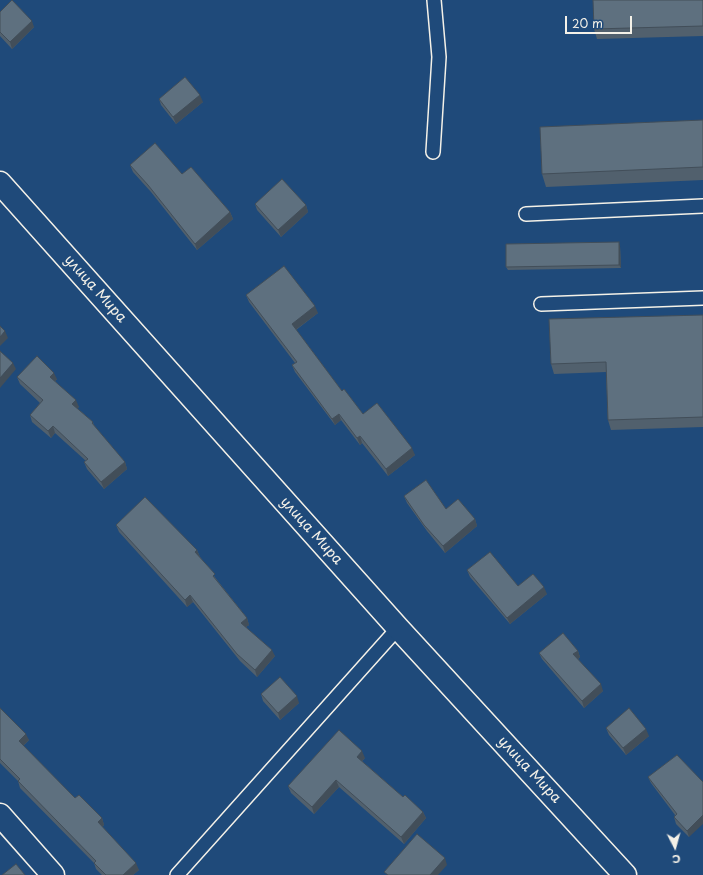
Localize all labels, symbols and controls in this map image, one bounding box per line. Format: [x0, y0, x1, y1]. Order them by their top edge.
scale bar [567, 8, 634, 34]
text: 20 m [572, 14, 603, 32]
street label: улица Мира [60, 252, 130, 326]
street label: улица Мира [276, 494, 346, 568]
street label: улица Мира [494, 733, 564, 807]
north arrow [655, 827, 695, 867]
text: С [671, 851, 681, 868]

